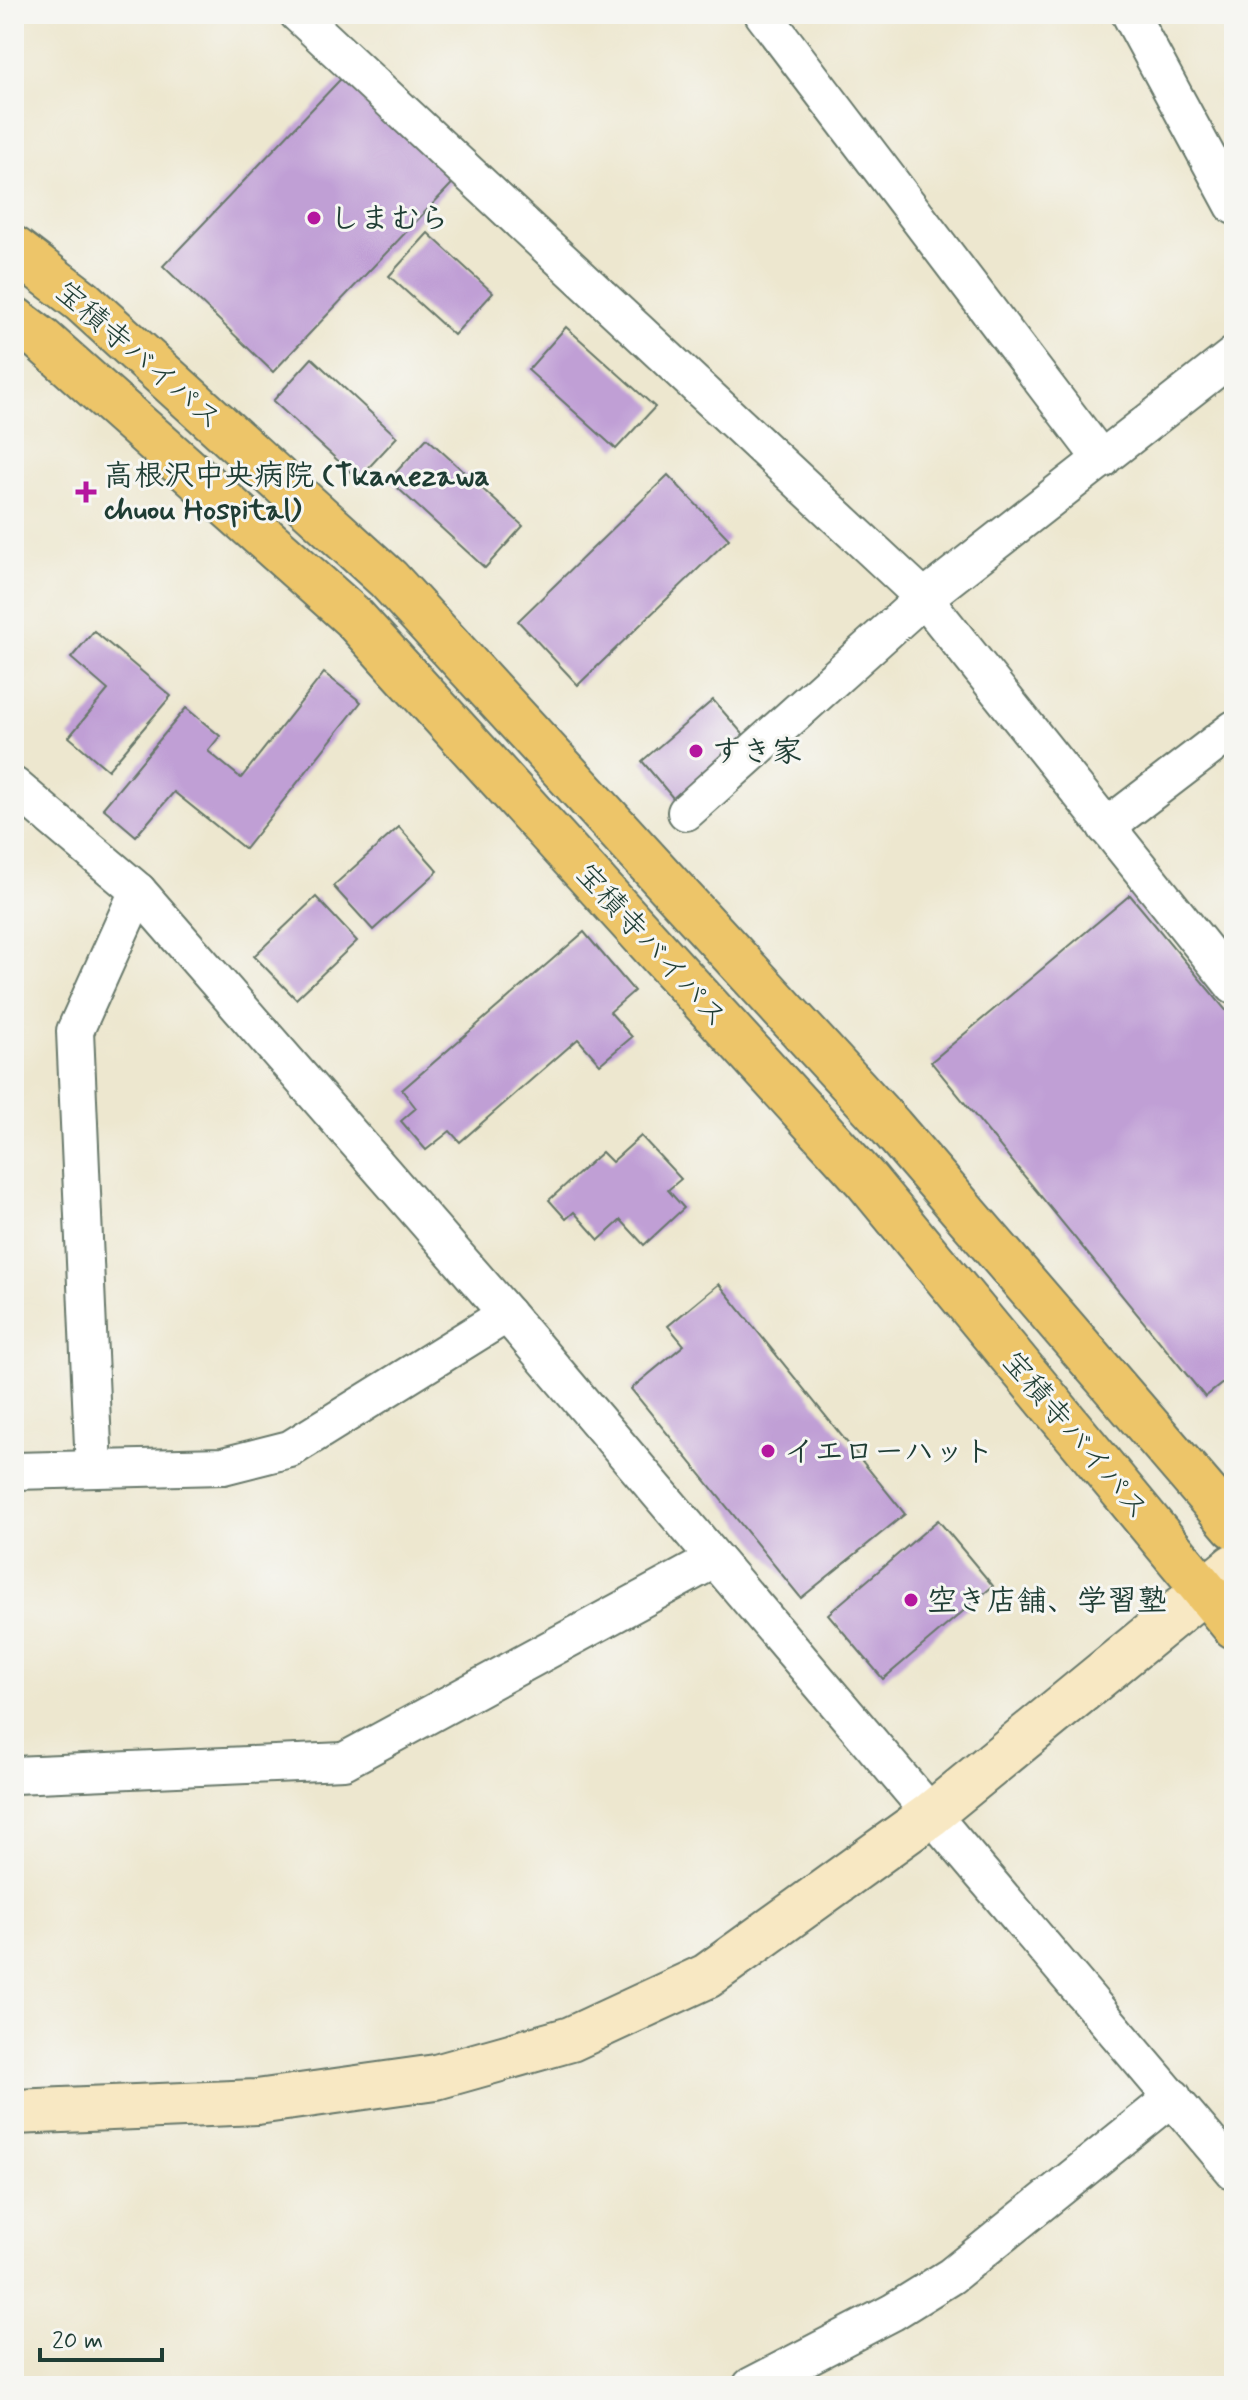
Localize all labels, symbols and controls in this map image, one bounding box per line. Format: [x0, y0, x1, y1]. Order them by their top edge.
place label: しまむら [330, 200, 450, 239]
marker: しまむら [305, 209, 323, 227]
street label: 宝積寺バイパス [46, 273, 230, 440]
place label: 高根沢中央病院 (Tkanezawa chuou Hospital) [103, 457, 490, 530]
marker: 高根沢中央病院 (Tkanezawa chuou Hospital) [75, 481, 97, 503]
place label: すき家 [712, 733, 802, 772]
marker: すき家 [687, 742, 705, 760]
street label: 宝積寺バイパス [566, 855, 735, 1037]
street label: 宝積寺バイパス [993, 1343, 1157, 1529]
place label: イエローハット [784, 1433, 994, 1472]
marker: イエローハット [759, 1442, 777, 1460]
place label: 空き店舗、学習塾 [927, 1582, 1167, 1621]
marker: 空き店舗、学習塾 [902, 1591, 920, 1609]
scale bar [40, 2312, 162, 2362]
text: 20 m [52, 2326, 103, 2357]

